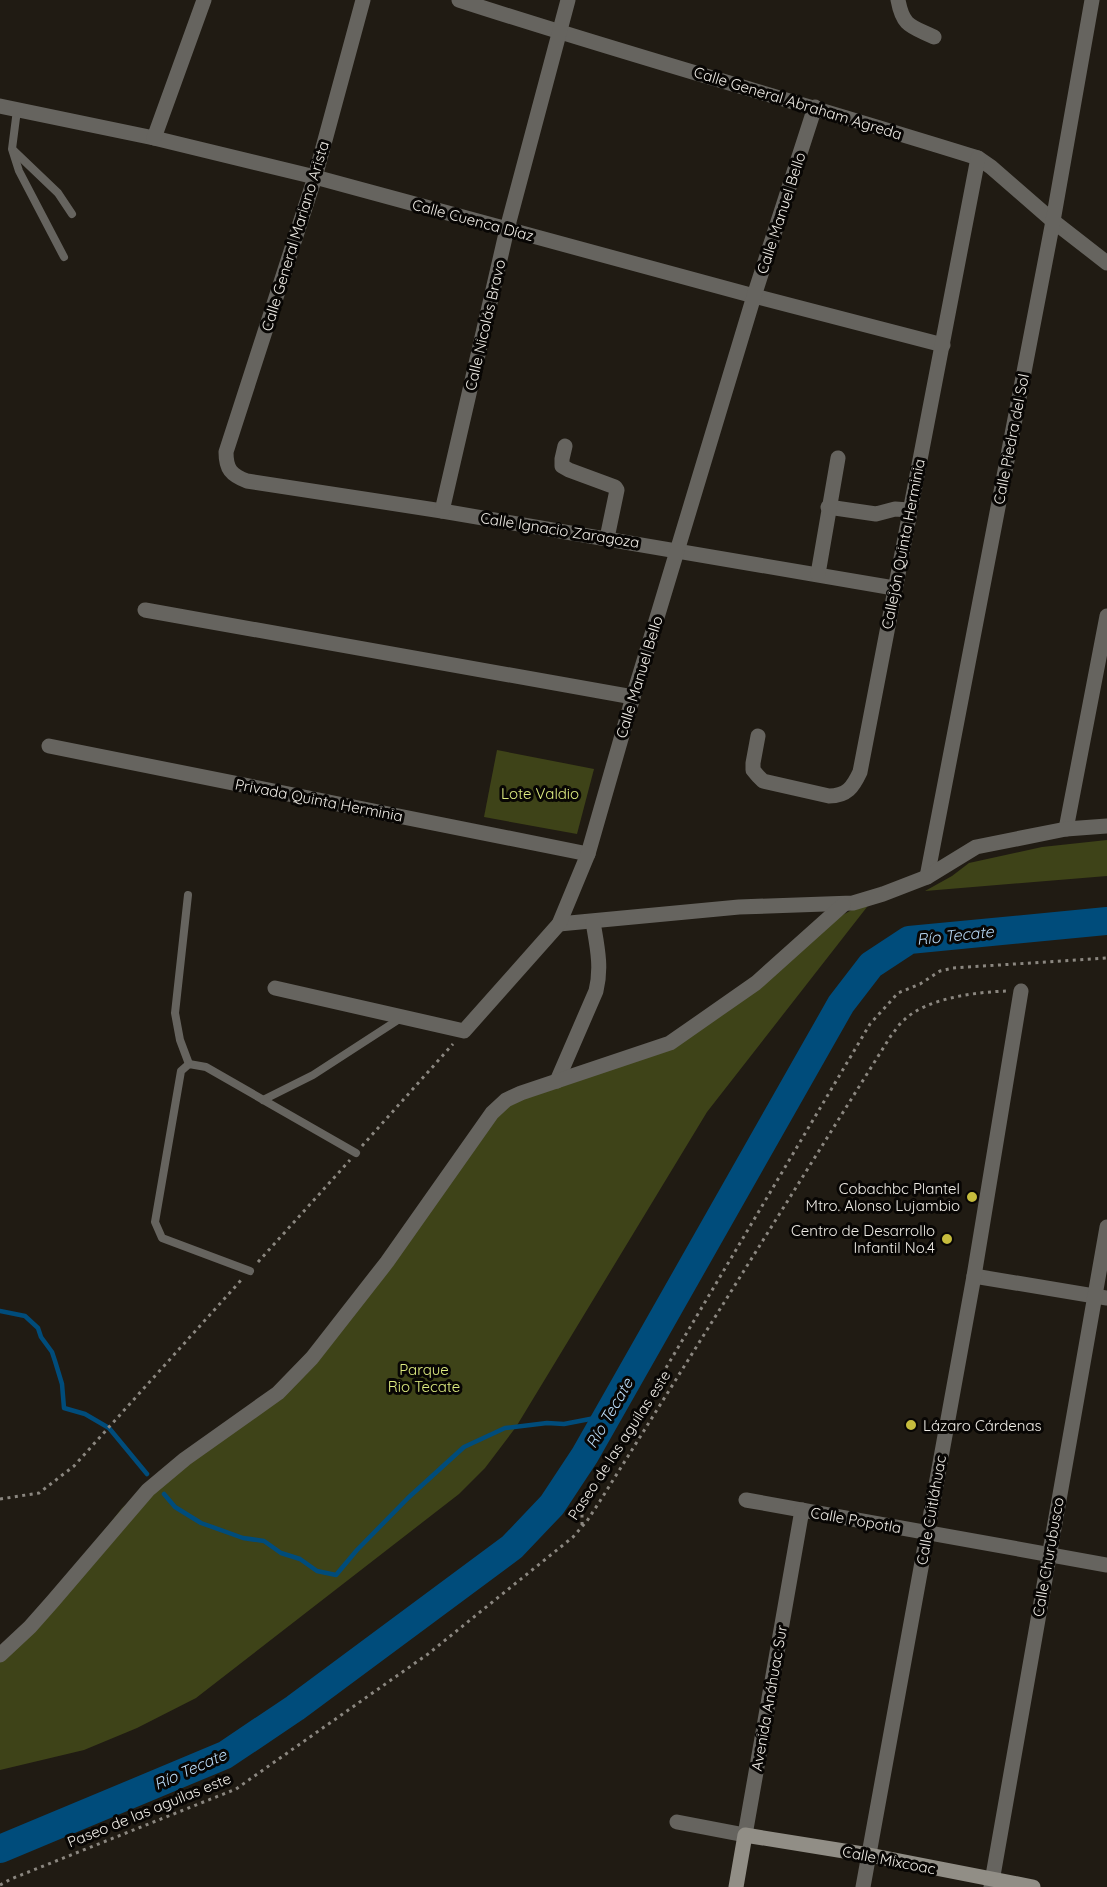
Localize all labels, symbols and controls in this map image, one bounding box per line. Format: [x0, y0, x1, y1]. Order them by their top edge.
street label: Calle General Abraham Agreda [692, 62, 904, 144]
street label: Calle General Mariano Arista [257, 139, 333, 333]
street label: Calle Manuel Bello [752, 150, 810, 276]
street label: Calle Cuenca Díaz [410, 195, 536, 245]
street label: Calle Nicolás Bravo [461, 258, 509, 392]
street label: Calle Piedra del Sol [989, 372, 1033, 506]
street label: Callejón Quinta Herminia [877, 457, 929, 631]
street label: Calle Ignacio Zaragoza [479, 508, 641, 552]
street label: Calle Manuel Bello [611, 614, 667, 740]
street label: Privada Quinta Herminia [234, 774, 404, 826]
park label: Lote Valdio [501, 784, 579, 803]
water label: Río Tecate [915, 921, 995, 949]
place label: Cobachbc Plantel Mtro. Alonso Lujambio [806, 1179, 960, 1215]
marker: Cobachbc Plantel Mtro. Alonso Lujambio [965, 1190, 979, 1204]
place label: Centro de Desarrollo Infantil No.4 [791, 1221, 935, 1257]
marker: Centro de Desarrollo Infantil No.4 [940, 1232, 954, 1246]
park label: Parque Rio Tecate [388, 1360, 460, 1396]
street label: Paseo de las aguilas este [563, 1367, 675, 1523]
water label: Río Tecate [581, 1374, 637, 1451]
place label: Lázaro Cárdenas [923, 1416, 1042, 1435]
marker: Lázaro Cárdenas [904, 1418, 918, 1432]
street label: Calle Cuitláhuac [912, 1453, 950, 1566]
street label: Calle Churubusco [1028, 1496, 1068, 1618]
street label: Calle Popotla [809, 1503, 903, 1537]
street label: Avenida Anáhuac Sur [747, 1623, 791, 1773]
water label: Río Tecate [151, 1744, 230, 1794]
street label: Paseo de las aguilas este [64, 1768, 234, 1852]
street label: Calle Mixcoac [841, 1842, 937, 1878]

